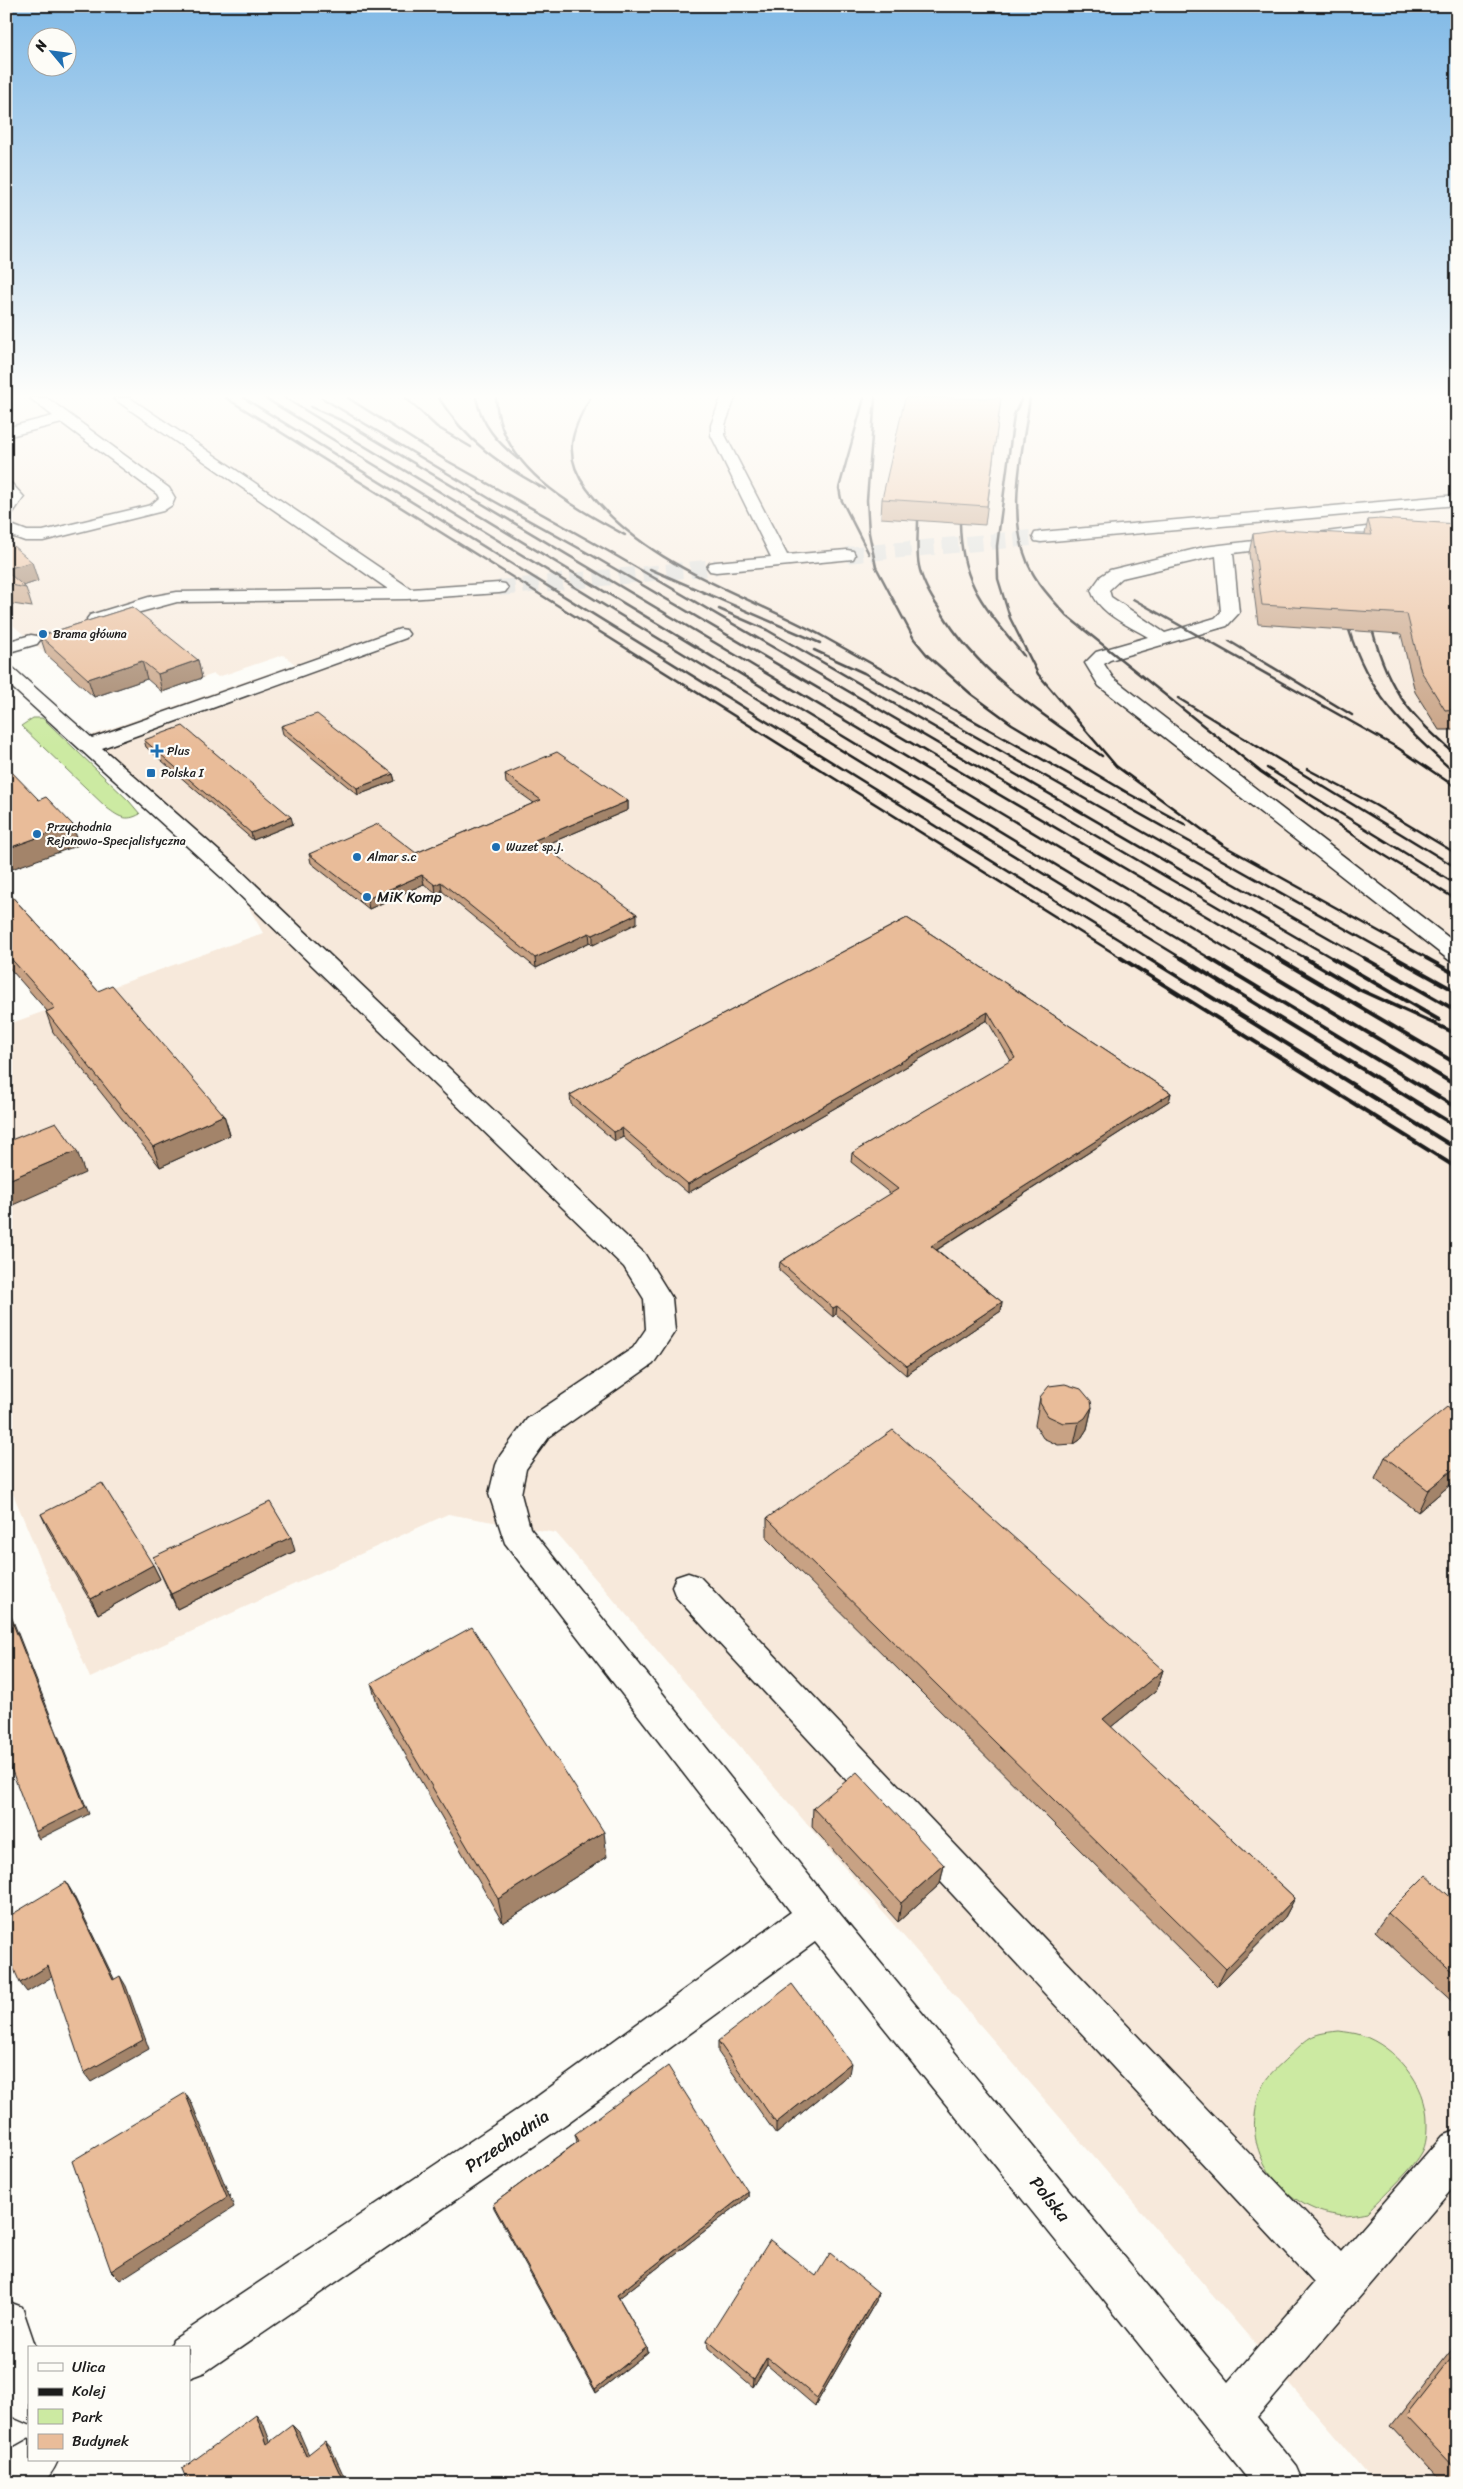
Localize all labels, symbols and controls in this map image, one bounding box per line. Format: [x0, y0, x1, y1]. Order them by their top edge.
north arrow [28, 28, 78, 78]
text: N [27, 35, 54, 57]
place label: Brama główna [53, 623, 127, 645]
marker: Brama główna [37, 628, 49, 640]
place label: Plus [167, 740, 190, 762]
marker: Plus [151, 745, 163, 757]
place label: Polska I [161, 762, 205, 784]
marker: Polska I [145, 767, 157, 779]
place label: Przychodnia Rejonowo-Specjalistyczna [47, 816, 186, 852]
marker: Przychodnia Rejonowo-Specjalistyczna [31, 828, 43, 840]
place label: Wuzet sp.j. [506, 836, 564, 858]
marker: Wuzet sp.j. [490, 841, 502, 853]
place label: Almar s.c [366, 846, 417, 868]
marker: Almar s.c [351, 851, 363, 863]
place label: MiK Komp [377, 884, 442, 910]
marker: MiK Komp [361, 891, 373, 903]
street label: Przechodnia [458, 2101, 556, 2181]
street label: Polska [1021, 2169, 1079, 2230]
legend [28, 2346, 190, 2462]
text: Ulica [72, 2354, 106, 2380]
text: Kolej [72, 2378, 106, 2404]
text: Park [72, 2404, 103, 2430]
text: Budynek [72, 2428, 130, 2454]

